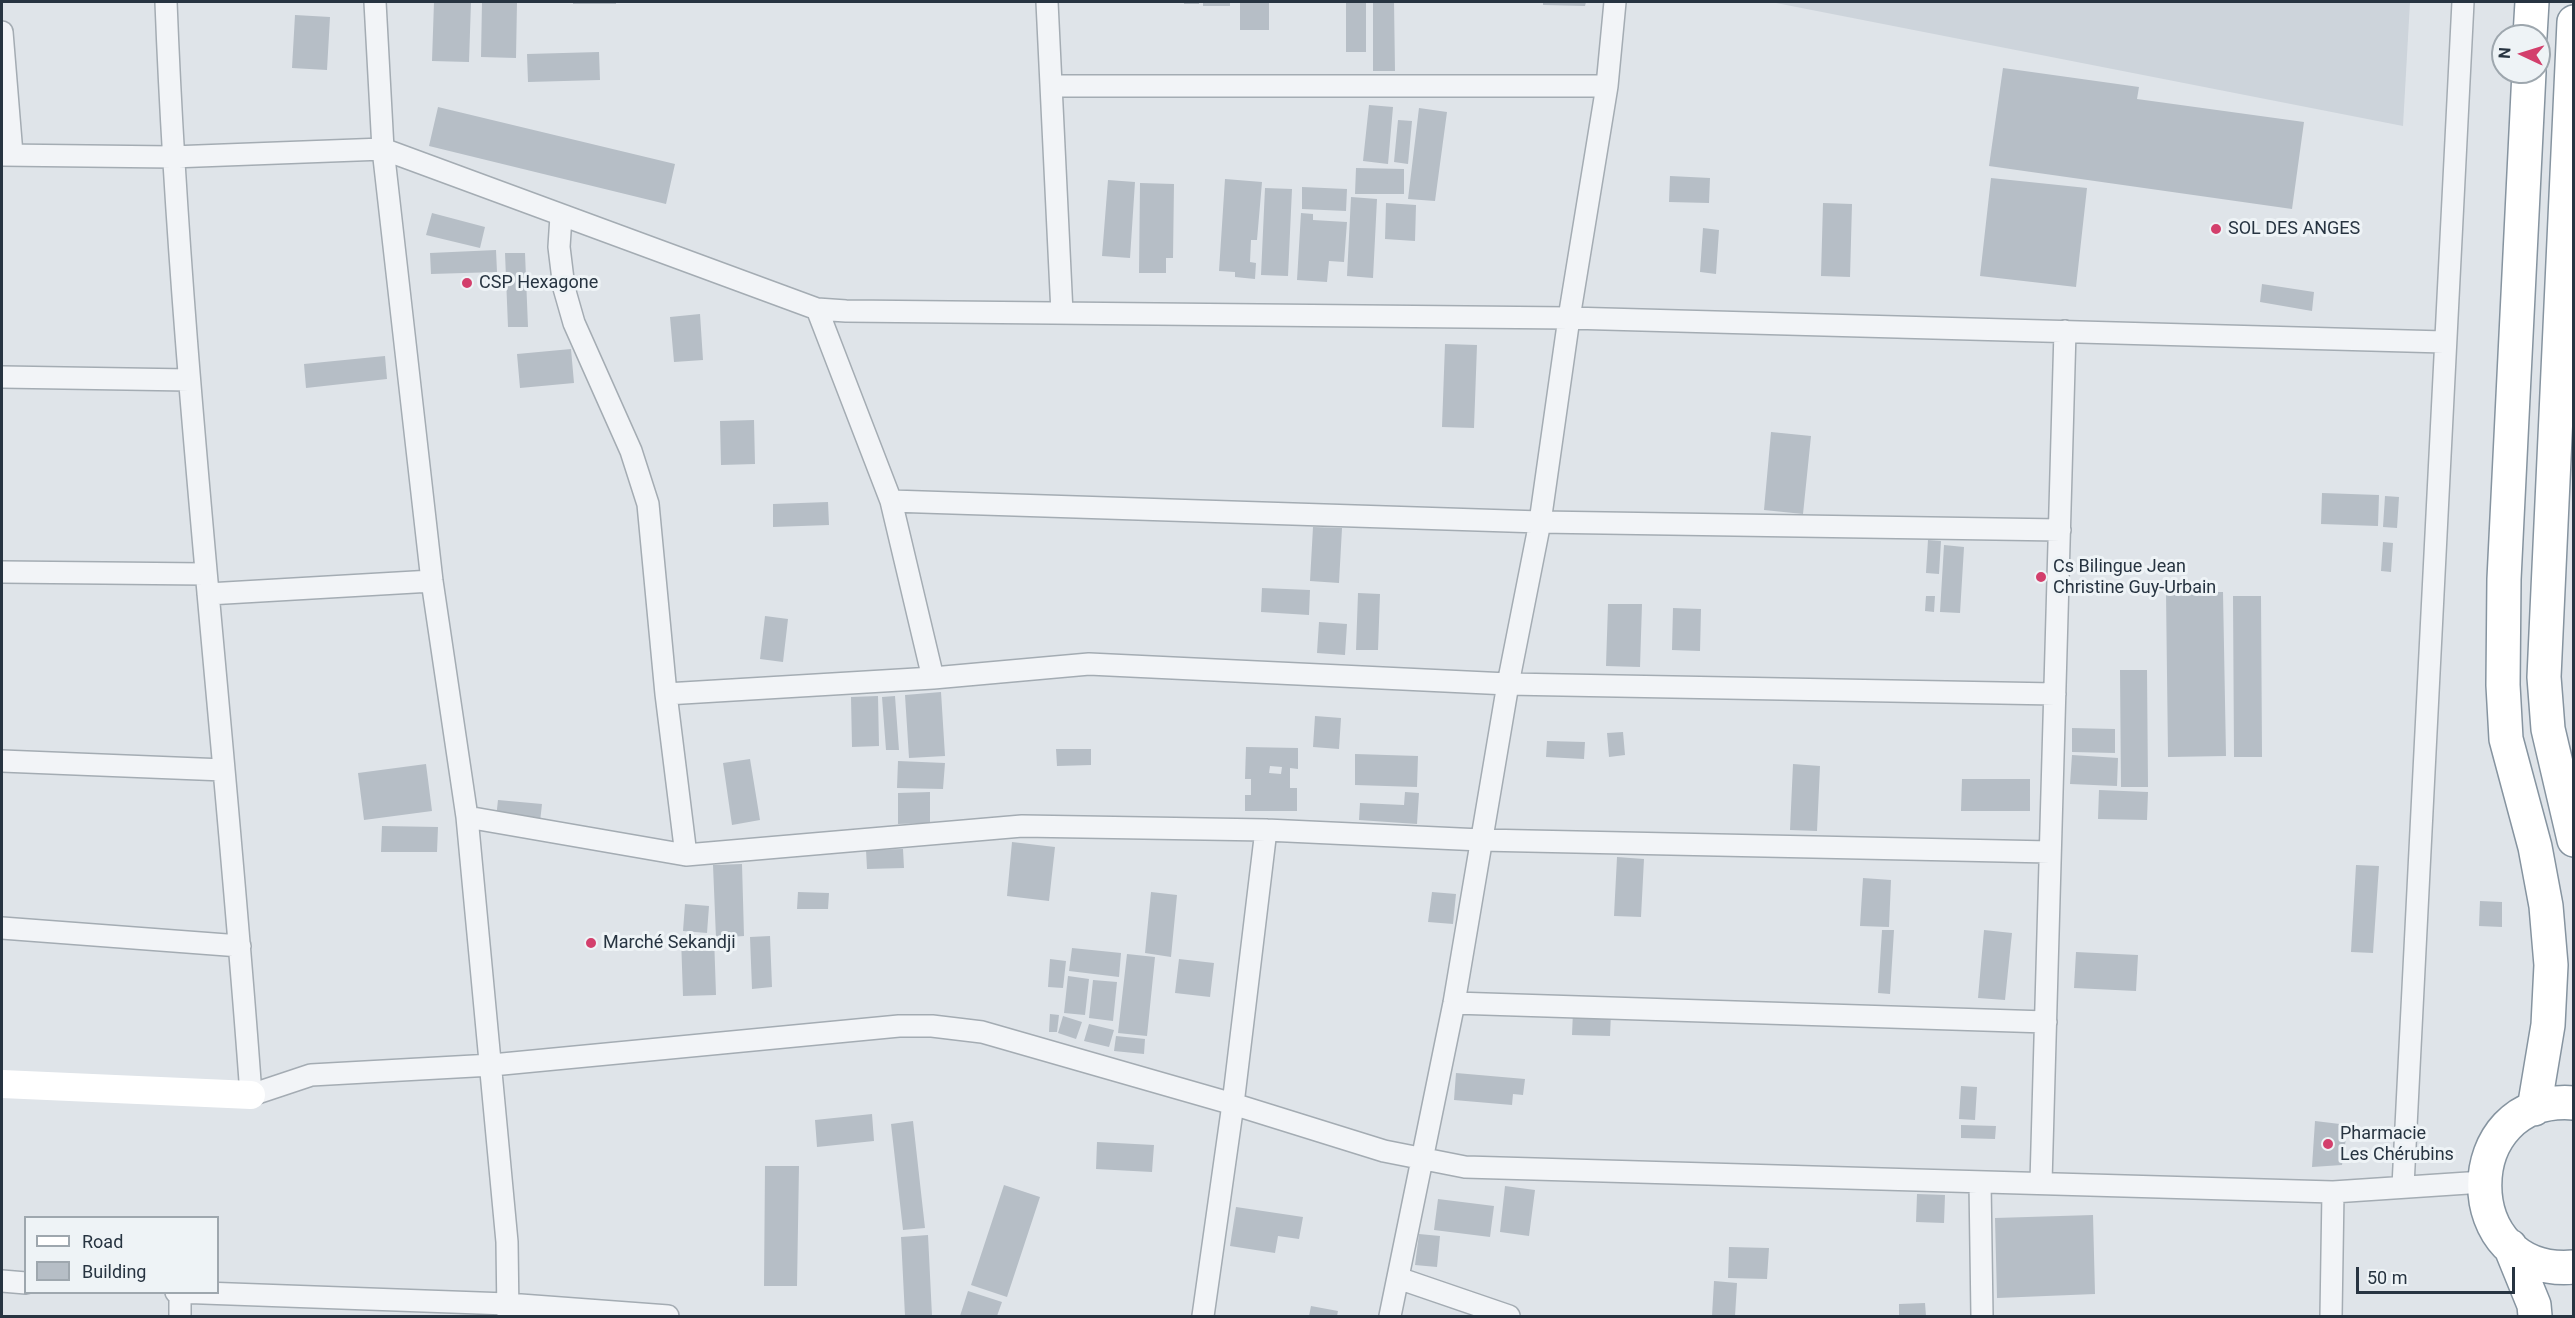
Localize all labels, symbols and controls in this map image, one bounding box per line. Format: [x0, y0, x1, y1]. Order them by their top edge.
north arrow [2491, 24, 2551, 84]
text: N [2495, 47, 2514, 59]
place label: SOL DES ANGES [2228, 218, 2360, 240]
marker: SOL DES ANGES [2209, 222, 2223, 236]
place label: CSP Hexagone [479, 272, 598, 294]
marker: CSP Hexagone [460, 276, 474, 290]
place label: Cs Bilingue Jean Christine Guy-Urbain [2053, 556, 2216, 598]
marker: Cs Bilingue Jean Christine Guy-Urbain [2034, 570, 2048, 584]
place label: Marché Sekandji [603, 932, 736, 954]
marker: Marché Sekandji [584, 936, 598, 950]
place label: Pharmacie Les Chérubins [2340, 1123, 2454, 1166]
marker: Pharmacie Les Chérubins [2321, 1137, 2335, 1151]
legend [24, 1216, 219, 1294]
text: Road [82, 1231, 123, 1252]
scale bar [2359, 1255, 2518, 1293]
text: Building [82, 1261, 146, 1282]
text: 50 m [2367, 1267, 2407, 1288]

